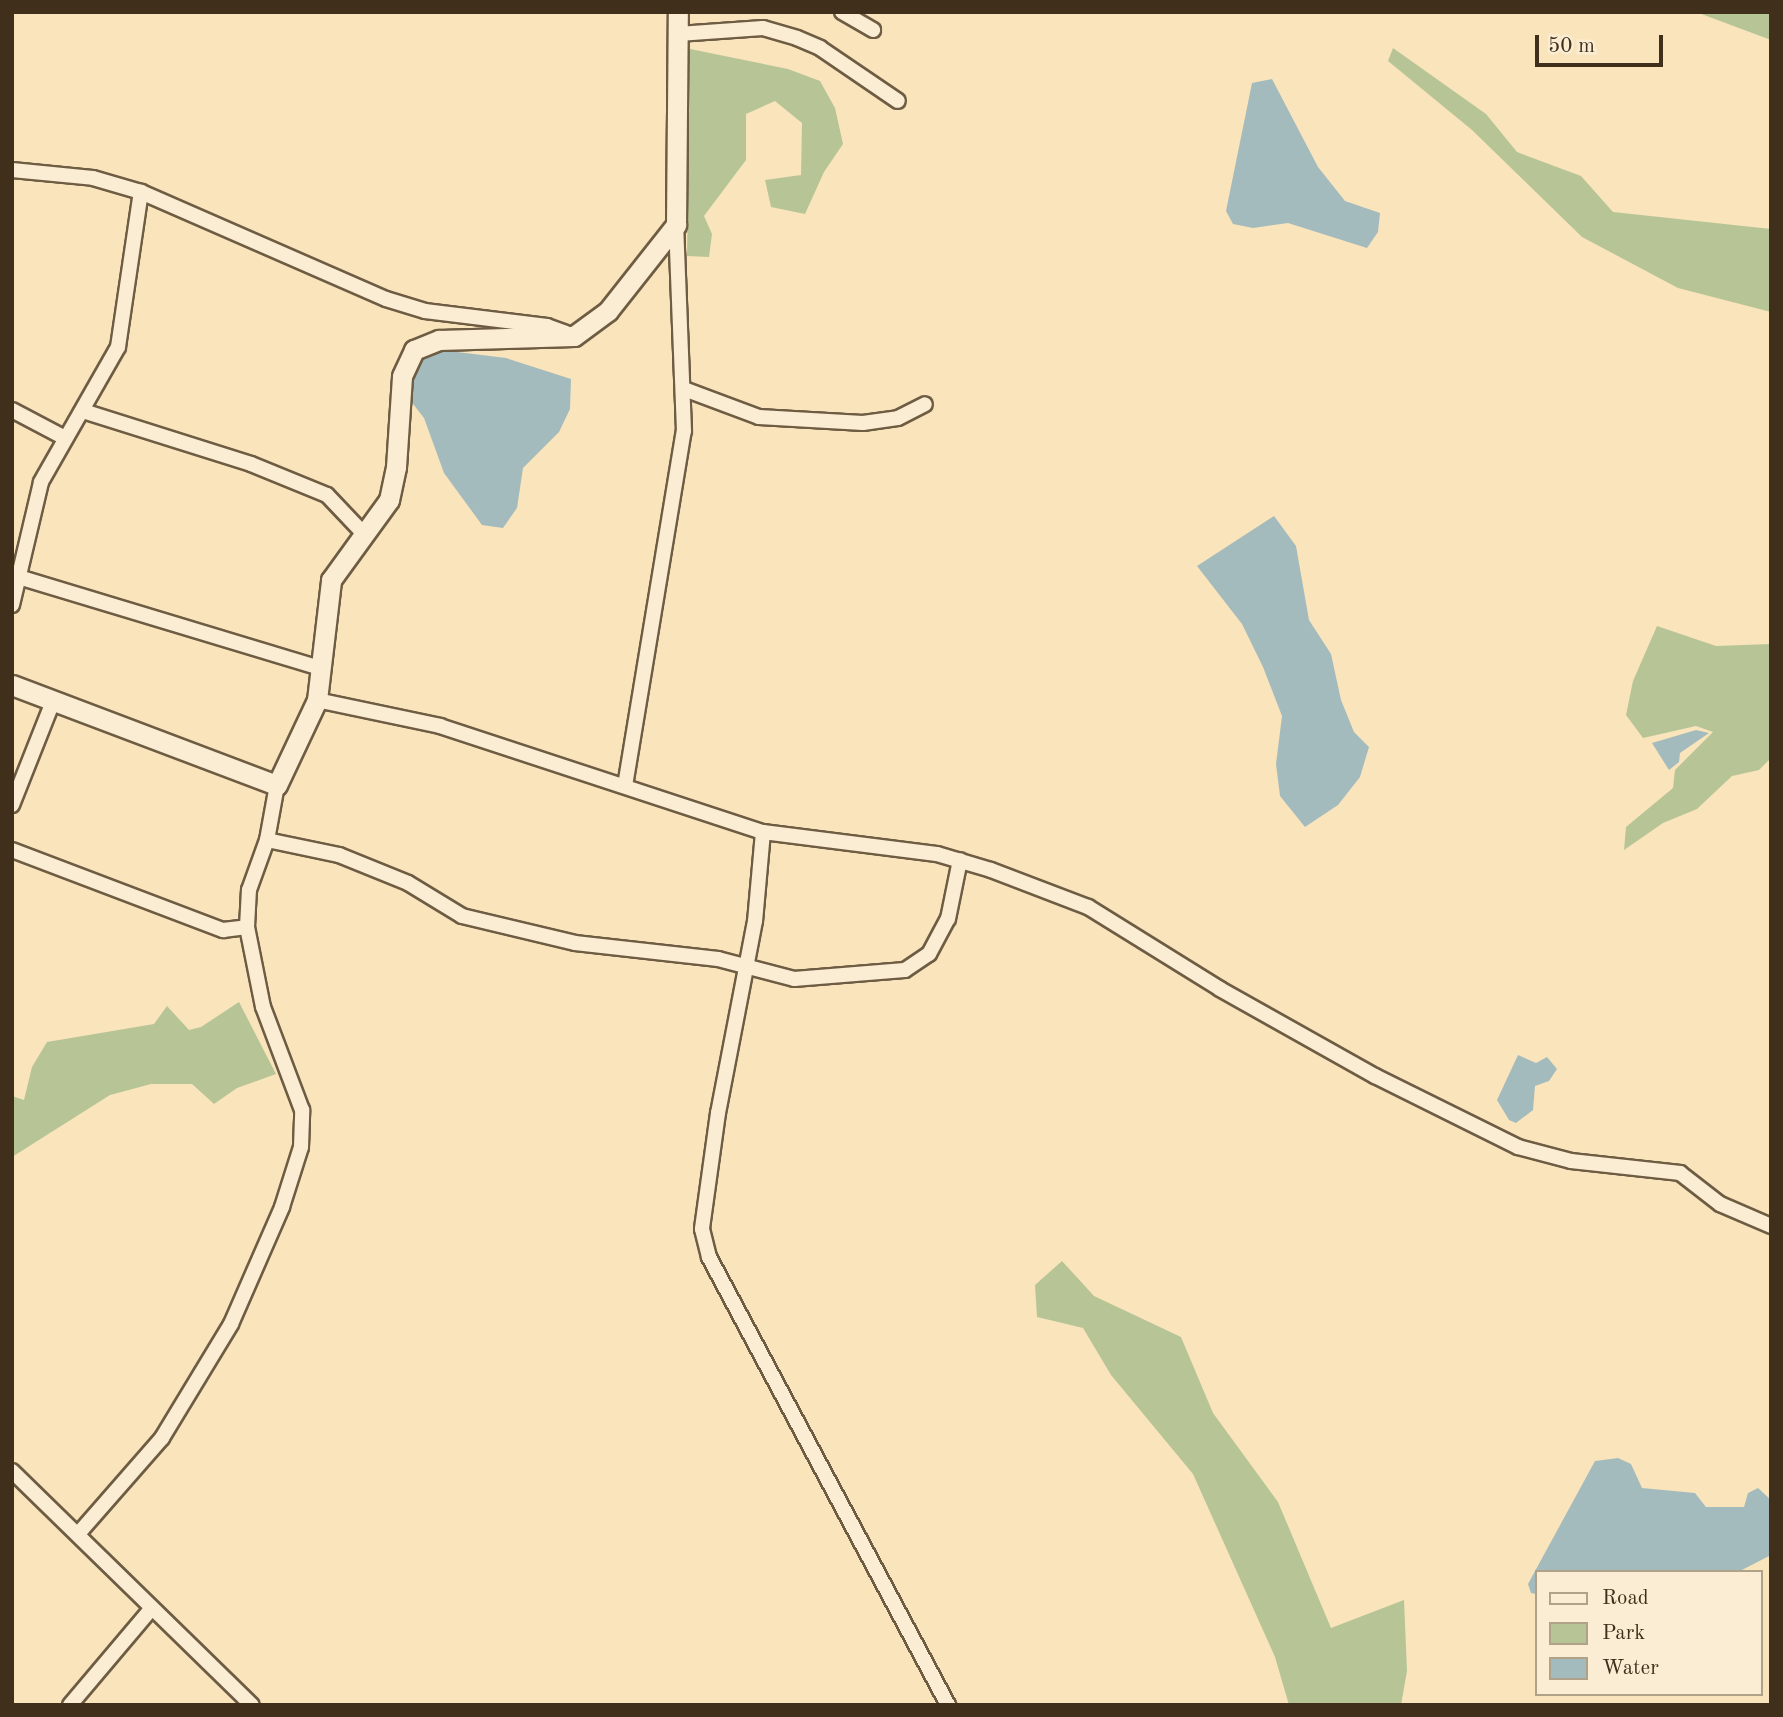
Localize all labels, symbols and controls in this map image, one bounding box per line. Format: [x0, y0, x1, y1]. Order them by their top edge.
scale bar [1538, 21, 1666, 65]
text: 50 m [1548, 36, 1595, 57]
legend [1534, 1570, 1762, 1696]
text: Road [1602, 1588, 1649, 1609]
text: Park [1602, 1623, 1645, 1644]
text: Water [1602, 1658, 1659, 1679]

